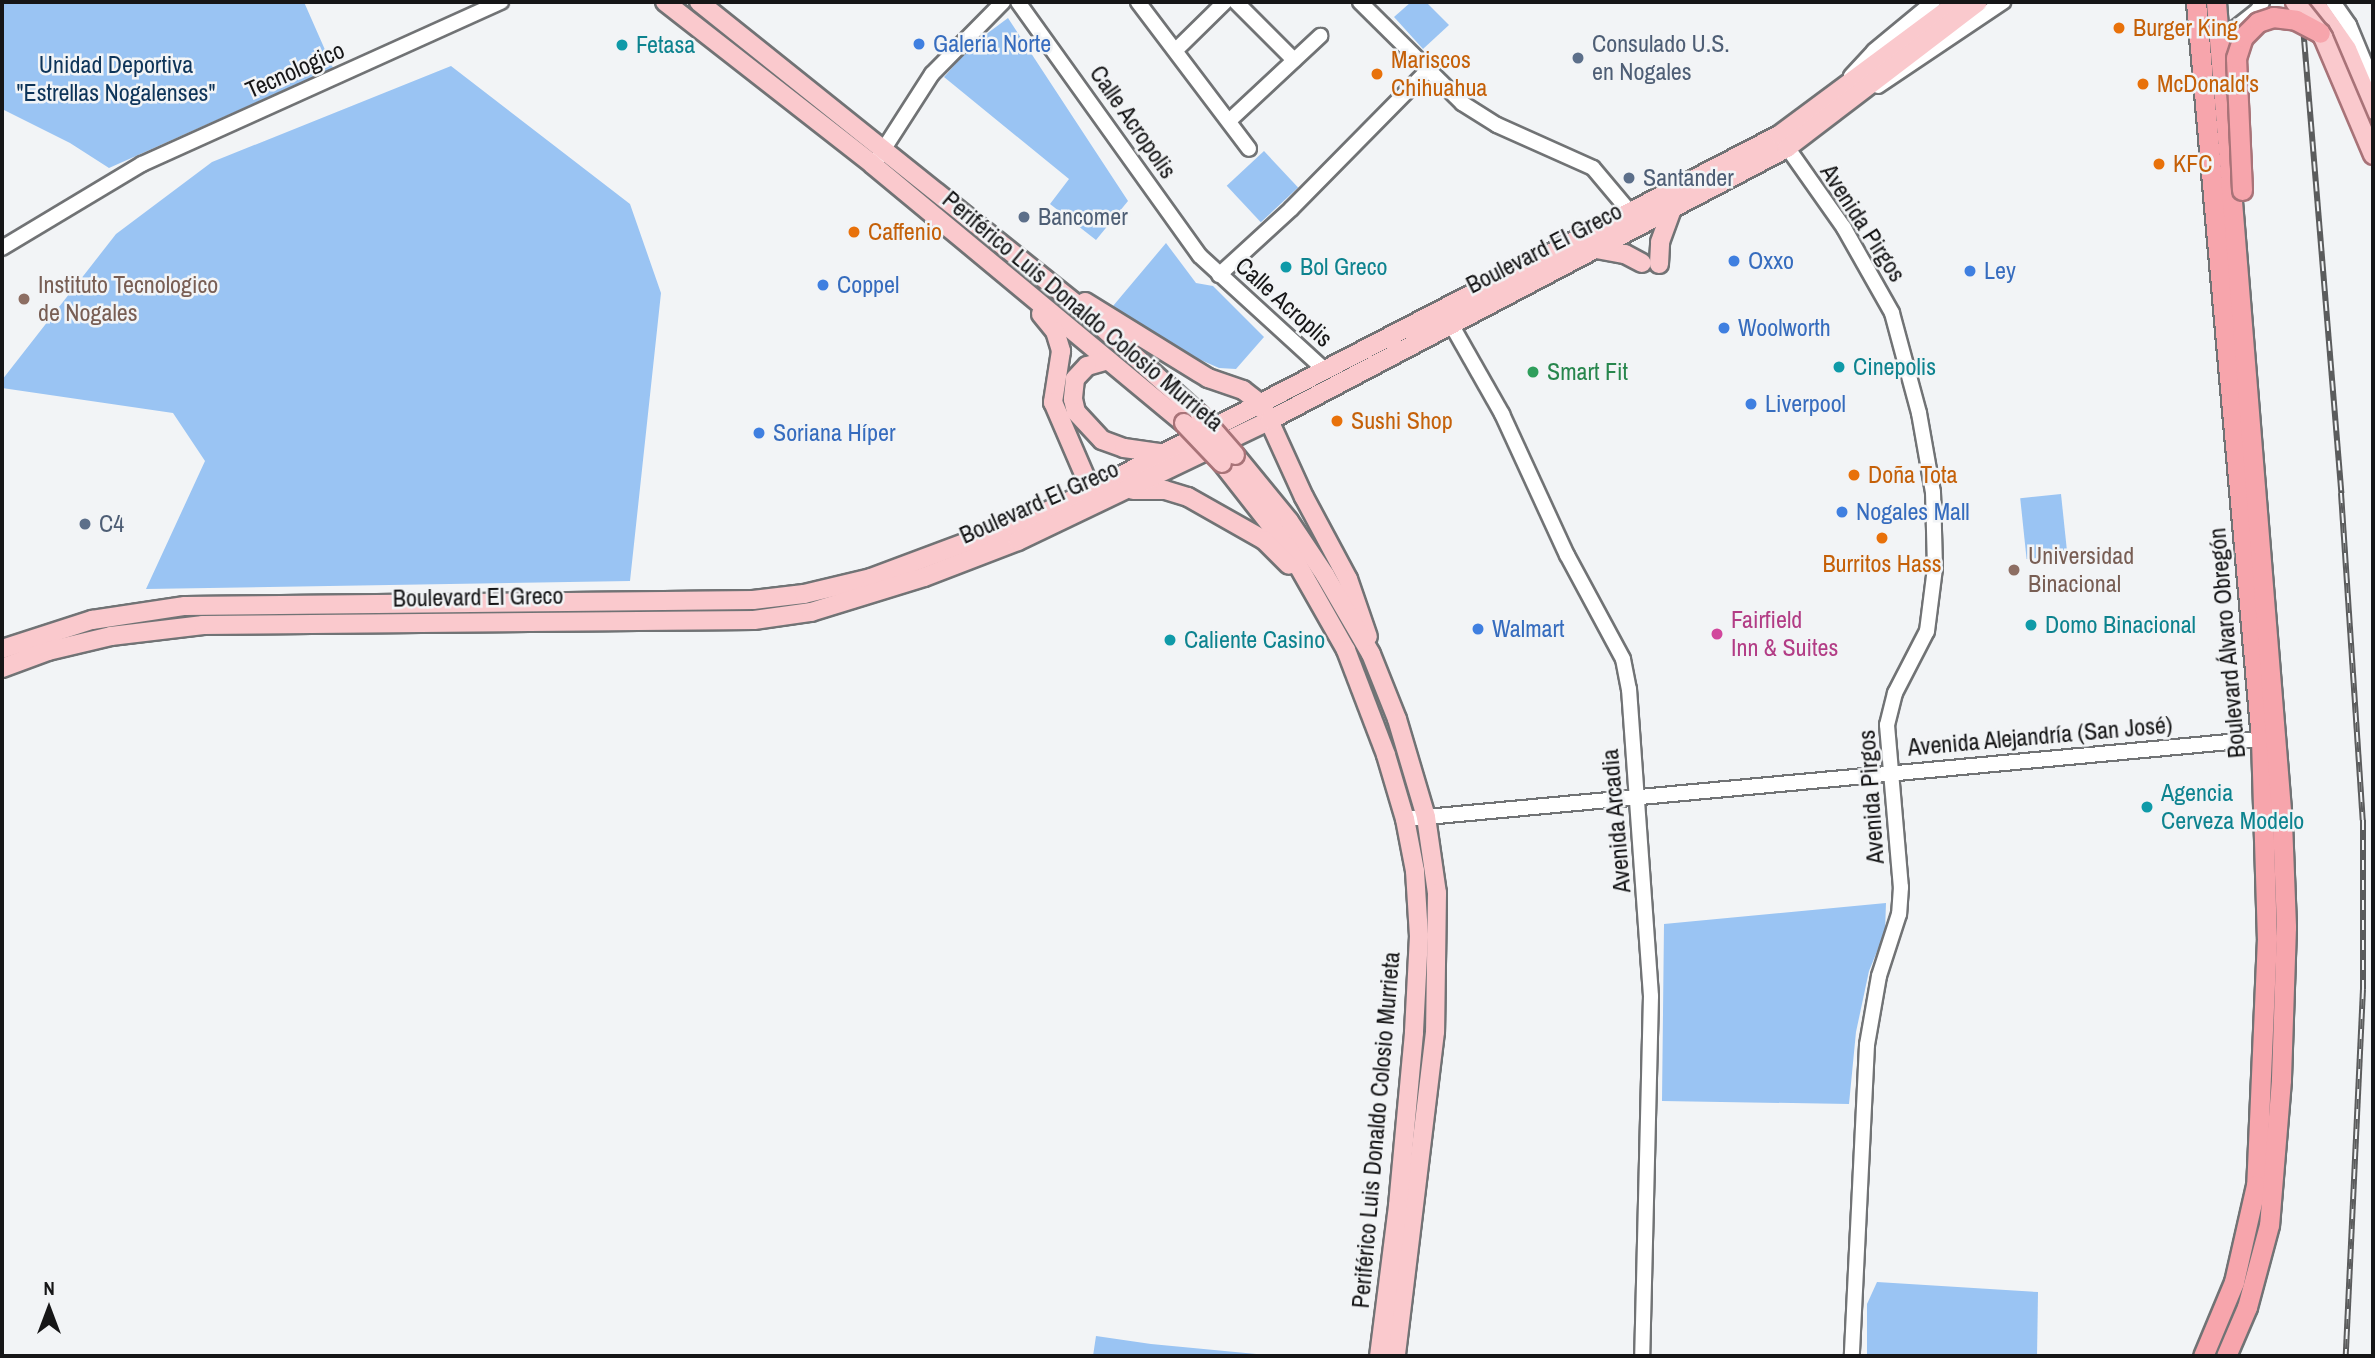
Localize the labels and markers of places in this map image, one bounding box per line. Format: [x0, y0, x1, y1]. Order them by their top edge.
place label: Burger King [2133, 14, 2238, 42]
marker: Burger King [2111, 20, 2127, 36]
place label: Galeria Norte [933, 30, 1051, 58]
place label: Consulado U.S. en Nogales [1592, 30, 1730, 86]
place label: Fetasa [636, 31, 695, 59]
marker: Galeria Norte [911, 36, 927, 52]
marker: Fetasa [614, 37, 630, 53]
place label: Mariscos Chihuahua [1391, 46, 1487, 102]
marker: Consulado U.S. en Nogales [1570, 50, 1586, 66]
marker: Mariscos Chihuahua [1369, 66, 1385, 82]
place label: McDonald's [2157, 70, 2259, 98]
marker: McDonald's [2135, 76, 2151, 92]
place label: KFC [2173, 150, 2212, 178]
marker: KFC [2151, 156, 2167, 172]
place label: Santander [1643, 164, 1734, 192]
marker: Santander [1621, 170, 1637, 186]
place label: Bancomer [1038, 203, 1128, 231]
marker: Bancomer [1016, 209, 1032, 225]
place label: Caffenio [868, 218, 942, 246]
marker: Caffenio [846, 224, 862, 240]
place label: Oxxo [1748, 247, 1794, 275]
place label: Bol Greco [1300, 253, 1388, 281]
marker: Oxxo [1726, 253, 1742, 269]
place label: Ley [1984, 257, 2016, 285]
marker: Bol Greco [1278, 259, 1294, 275]
marker: Ley [1962, 263, 1978, 279]
place label: Instituto Tecnologico de Nogales [38, 271, 219, 327]
place label: Coppel [837, 271, 899, 299]
marker: Coppel [815, 277, 831, 293]
marker: Instituto Tecnologico de Nogales [16, 291, 32, 307]
place label: Woolworth [1738, 314, 1831, 342]
marker: Woolworth [1716, 320, 1732, 336]
place label: Cinepolis [1853, 353, 1936, 381]
place label: Smart Fit [1547, 358, 1628, 386]
marker: Cinepolis [1831, 359, 1847, 375]
marker: Smart Fit [1525, 364, 1541, 380]
place label: Liverpool [1765, 390, 1846, 418]
marker: Liverpool [1743, 396, 1759, 412]
place label: Sushi Shop [1351, 407, 1453, 435]
marker: Sushi Shop [1329, 413, 1345, 429]
place label: Soriana Híper [773, 419, 896, 447]
marker: Soriana Híper [751, 425, 767, 441]
place label: Doña Tota [1868, 461, 1958, 489]
marker: Doña Tota [1846, 467, 1862, 483]
place label: Nogales Mall [1856, 498, 1970, 526]
marker: Nogales Mall [1834, 504, 1850, 520]
place label: C4 [99, 510, 124, 538]
marker: C4 [77, 516, 93, 532]
marker: Burritos Hass [1874, 530, 1890, 546]
place label: Universidad Binacional [2028, 542, 2134, 598]
place label: Burritos Hass [1822, 550, 1942, 578]
marker: Universidad Binacional [2006, 562, 2022, 578]
place label: Fairfield Inn & Suites [1731, 606, 1838, 662]
place label: Domo Binacional [2045, 611, 2196, 639]
place label: Walmart [1492, 615, 1565, 643]
marker: Domo Binacional [2023, 617, 2039, 633]
marker: Walmart [1470, 621, 1486, 637]
place label: Caliente Casino [1184, 626, 1325, 654]
marker: Fairfield Inn & Suites [1709, 626, 1725, 642]
marker: Caliente Casino [1162, 632, 1178, 648]
place label: Agencia Cerveza Modelo [2161, 779, 2304, 835]
marker: Agencia Cerveza Modelo [2139, 799, 2155, 815]

